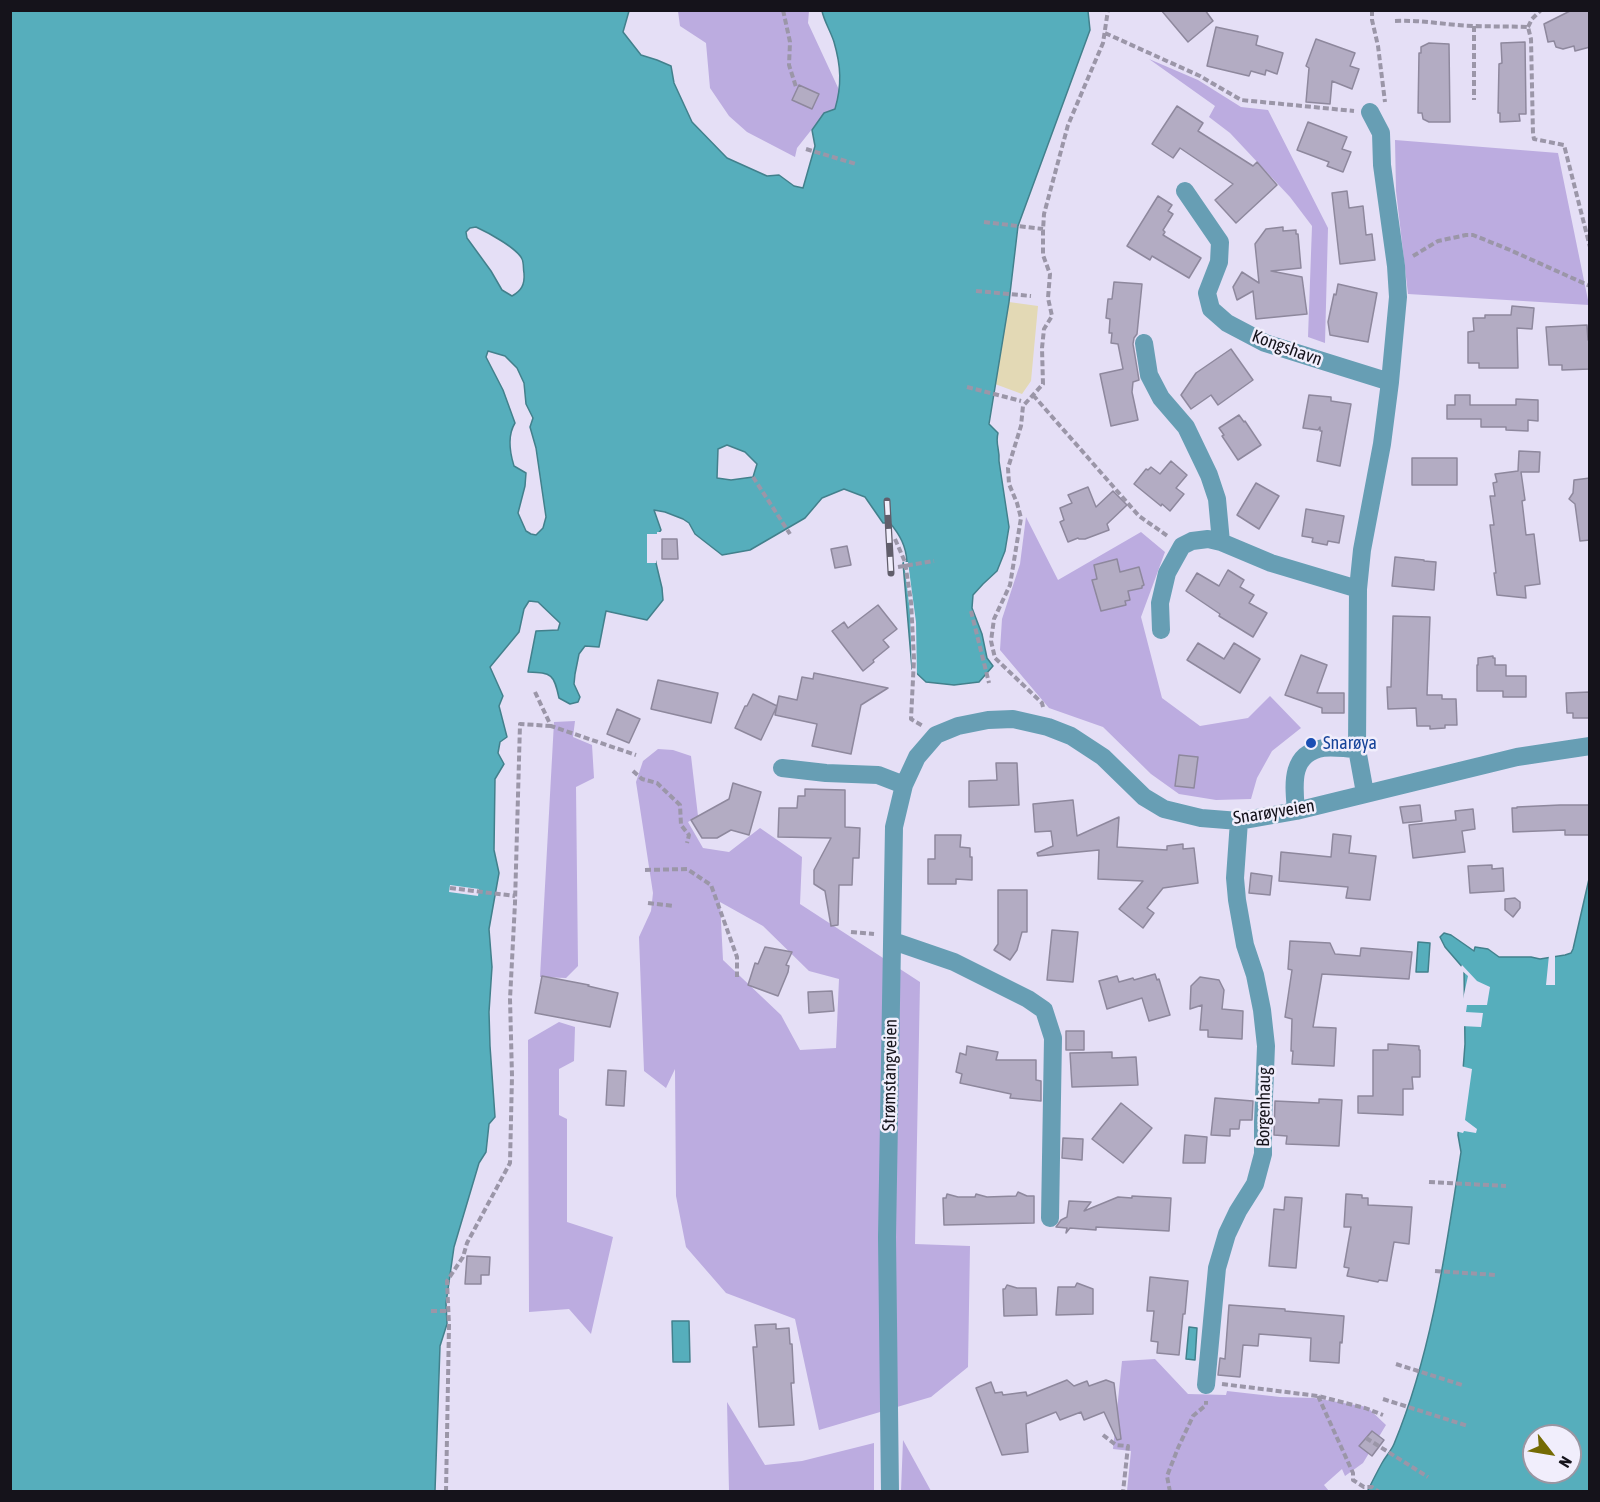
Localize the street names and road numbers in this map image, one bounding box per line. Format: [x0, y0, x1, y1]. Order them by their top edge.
street label: Kongshavn [1249, 325, 1325, 371]
street label: Snarøyveien [1232, 795, 1316, 829]
street label: Strømstangveien [878, 1019, 902, 1131]
street label: Borgenhaug [1253, 1067, 1275, 1147]

